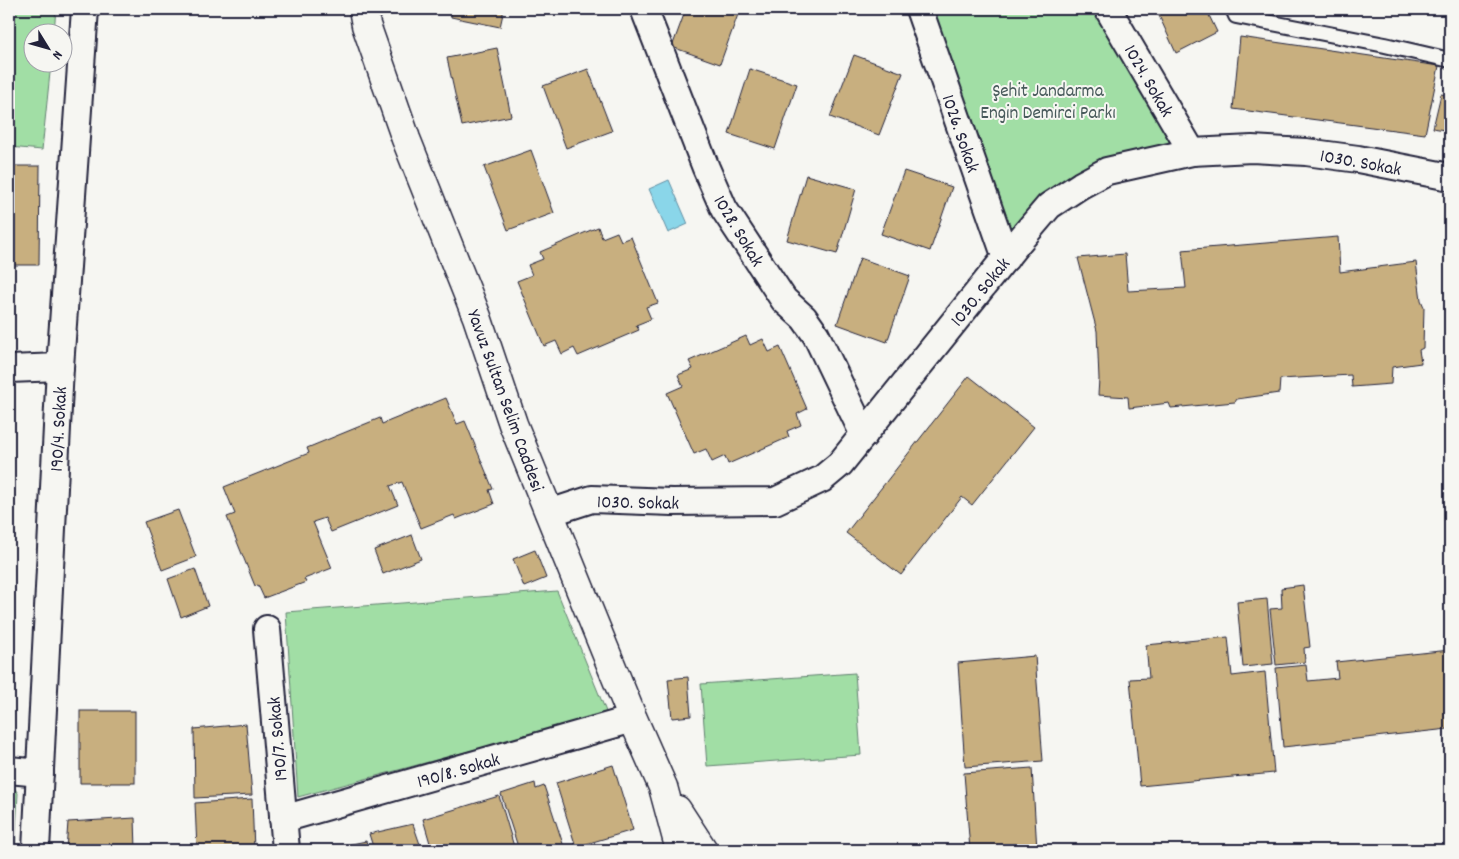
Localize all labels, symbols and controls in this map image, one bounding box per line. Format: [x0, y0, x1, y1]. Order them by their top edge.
north arrow [22, 22, 72, 72]
street label: 1024. Sokak [1115, 41, 1179, 123]
text: N [47, 46, 67, 63]
park label: Şehit Jandarma Engin Demirci Parkı [980, 79, 1116, 128]
street label: 1026. Sokak [933, 91, 985, 177]
street label: 1030. Sokak [1318, 144, 1403, 185]
street label: 1028. Sokak [705, 191, 769, 273]
street label: 1030. Sokak [945, 253, 1018, 334]
street label: Yavuz Sultan Selim Caddesi [458, 306, 549, 496]
street label: 190/4. Sokak [45, 386, 76, 473]
street label: 1030. Sokak [597, 490, 679, 519]
street label: 190/7. Sokak [262, 695, 297, 782]
street label: 190/8. Sokak [414, 748, 504, 797]

